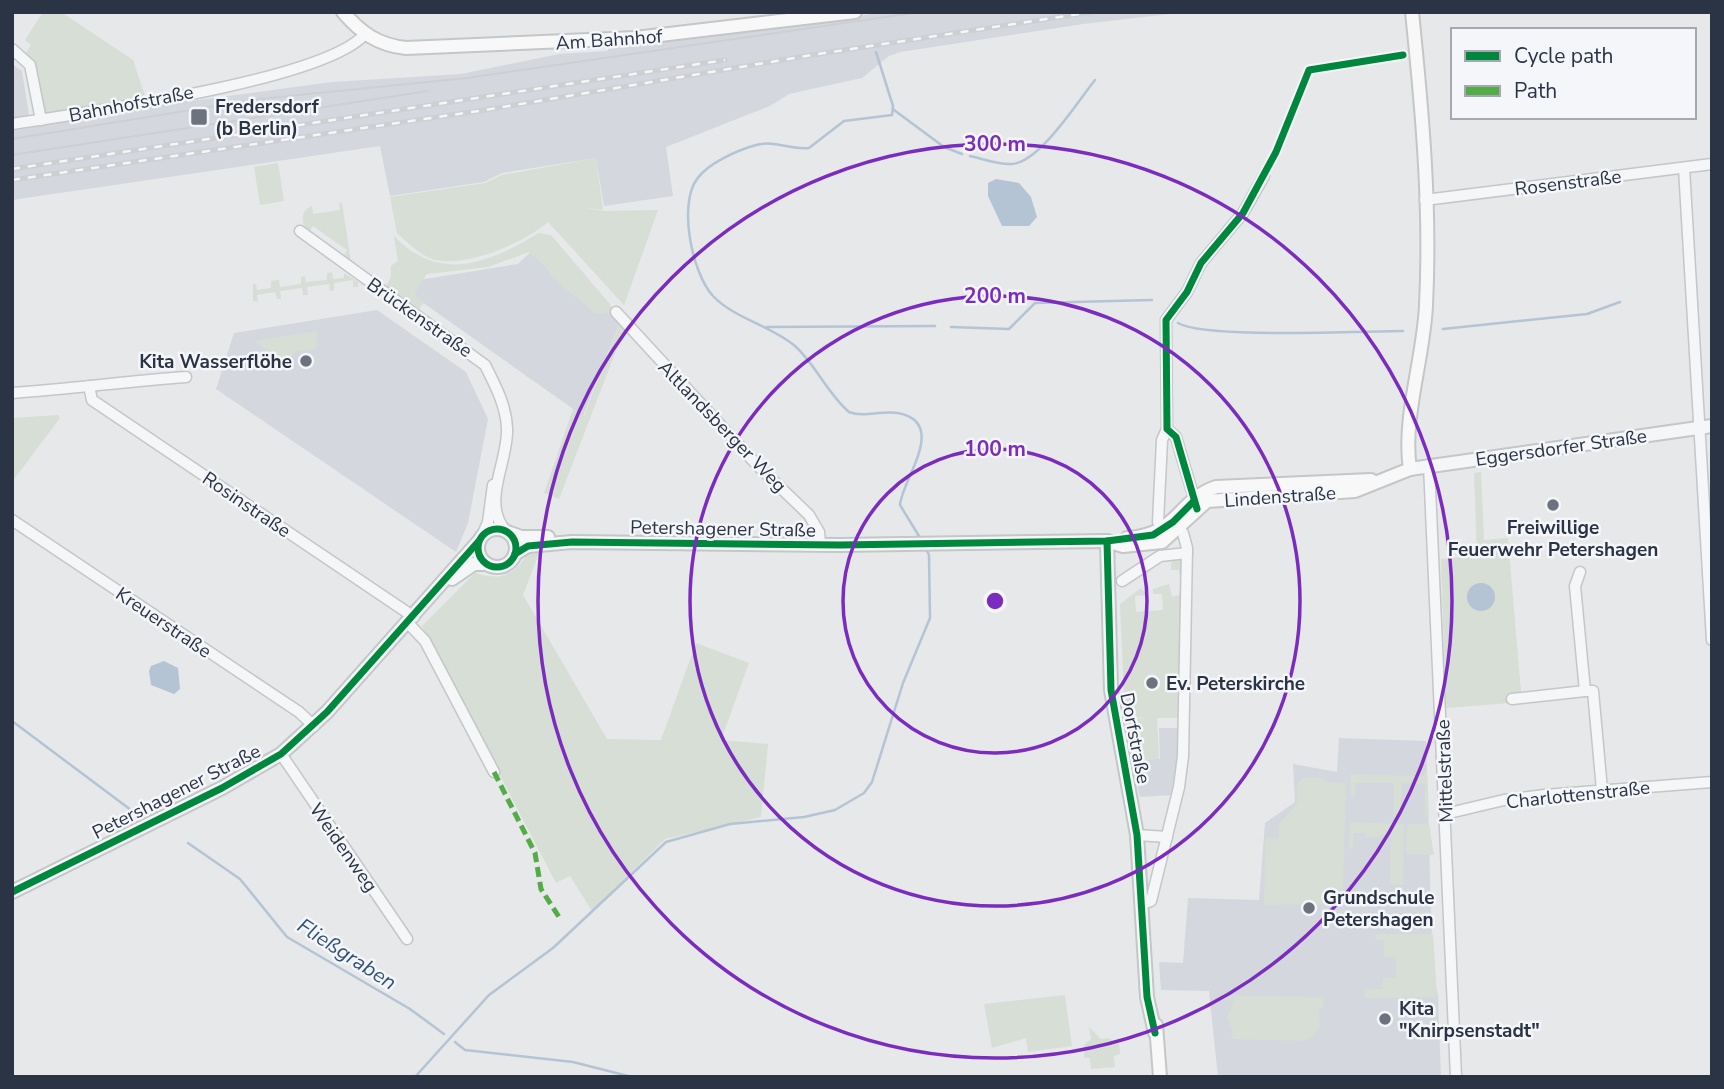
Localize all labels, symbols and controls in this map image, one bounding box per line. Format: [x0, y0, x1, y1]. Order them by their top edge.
street label: Am Bahnhof [555, 23, 664, 57]
legend [1451, 28, 1696, 119]
text: Cycle path [1514, 42, 1613, 70]
text: Path [1514, 77, 1557, 105]
street label: Bahnhofstraße [67, 79, 196, 129]
place label: Fredersdorf (b Berlin) [215, 94, 320, 142]
marker: Fredersdorf (b Berlin) [189, 107, 209, 127]
text: 300 m [964, 130, 1026, 158]
street label: Rosenstraße [1513, 164, 1623, 202]
street label: Brückenstraße [361, 272, 477, 364]
text: 200 m [964, 282, 1026, 310]
place label: Kita Wasserflöhe [139, 349, 292, 375]
marker: Kita Wasserflöhe [298, 353, 314, 369]
street label: Altlandsberger Weg [652, 355, 792, 498]
street label: Eggersdorfer Straße [1474, 423, 1649, 473]
text: 100 m [964, 435, 1026, 463]
street label: Rosinstraße [197, 466, 296, 544]
street label: Lindenstraße [1223, 480, 1337, 514]
marker: Freiwillige Feuerwehr Petershagen [1545, 497, 1561, 513]
street label: Petershagener Straße [630, 514, 816, 544]
place label: Freiwillige Feuerwehr Petershagen [1448, 515, 1658, 563]
street label: Kreuerstraße [110, 581, 216, 664]
centre of rings [983, 589, 1007, 613]
place label: Ev. Peterskirche [1166, 671, 1305, 697]
marker: Ev. Peterskirche [1144, 675, 1160, 691]
street label: Dorfstraße [1113, 690, 1157, 786]
street label: Mittelstraße [1430, 719, 1460, 823]
street label: Petershagener Straße [88, 738, 265, 846]
street label: Charlottenstraße [1505, 775, 1651, 815]
street label: Weidenweg [303, 798, 383, 897]
place label: Grundschule Petershagen [1323, 885, 1435, 933]
marker: Grundschule Petershagen [1301, 900, 1317, 916]
water label: Fließgraben [292, 912, 402, 996]
place label: Kita "Knirpsenstadt" [1399, 996, 1540, 1044]
marker: Kita "Knirpsenstadt" [1377, 1011, 1393, 1027]

